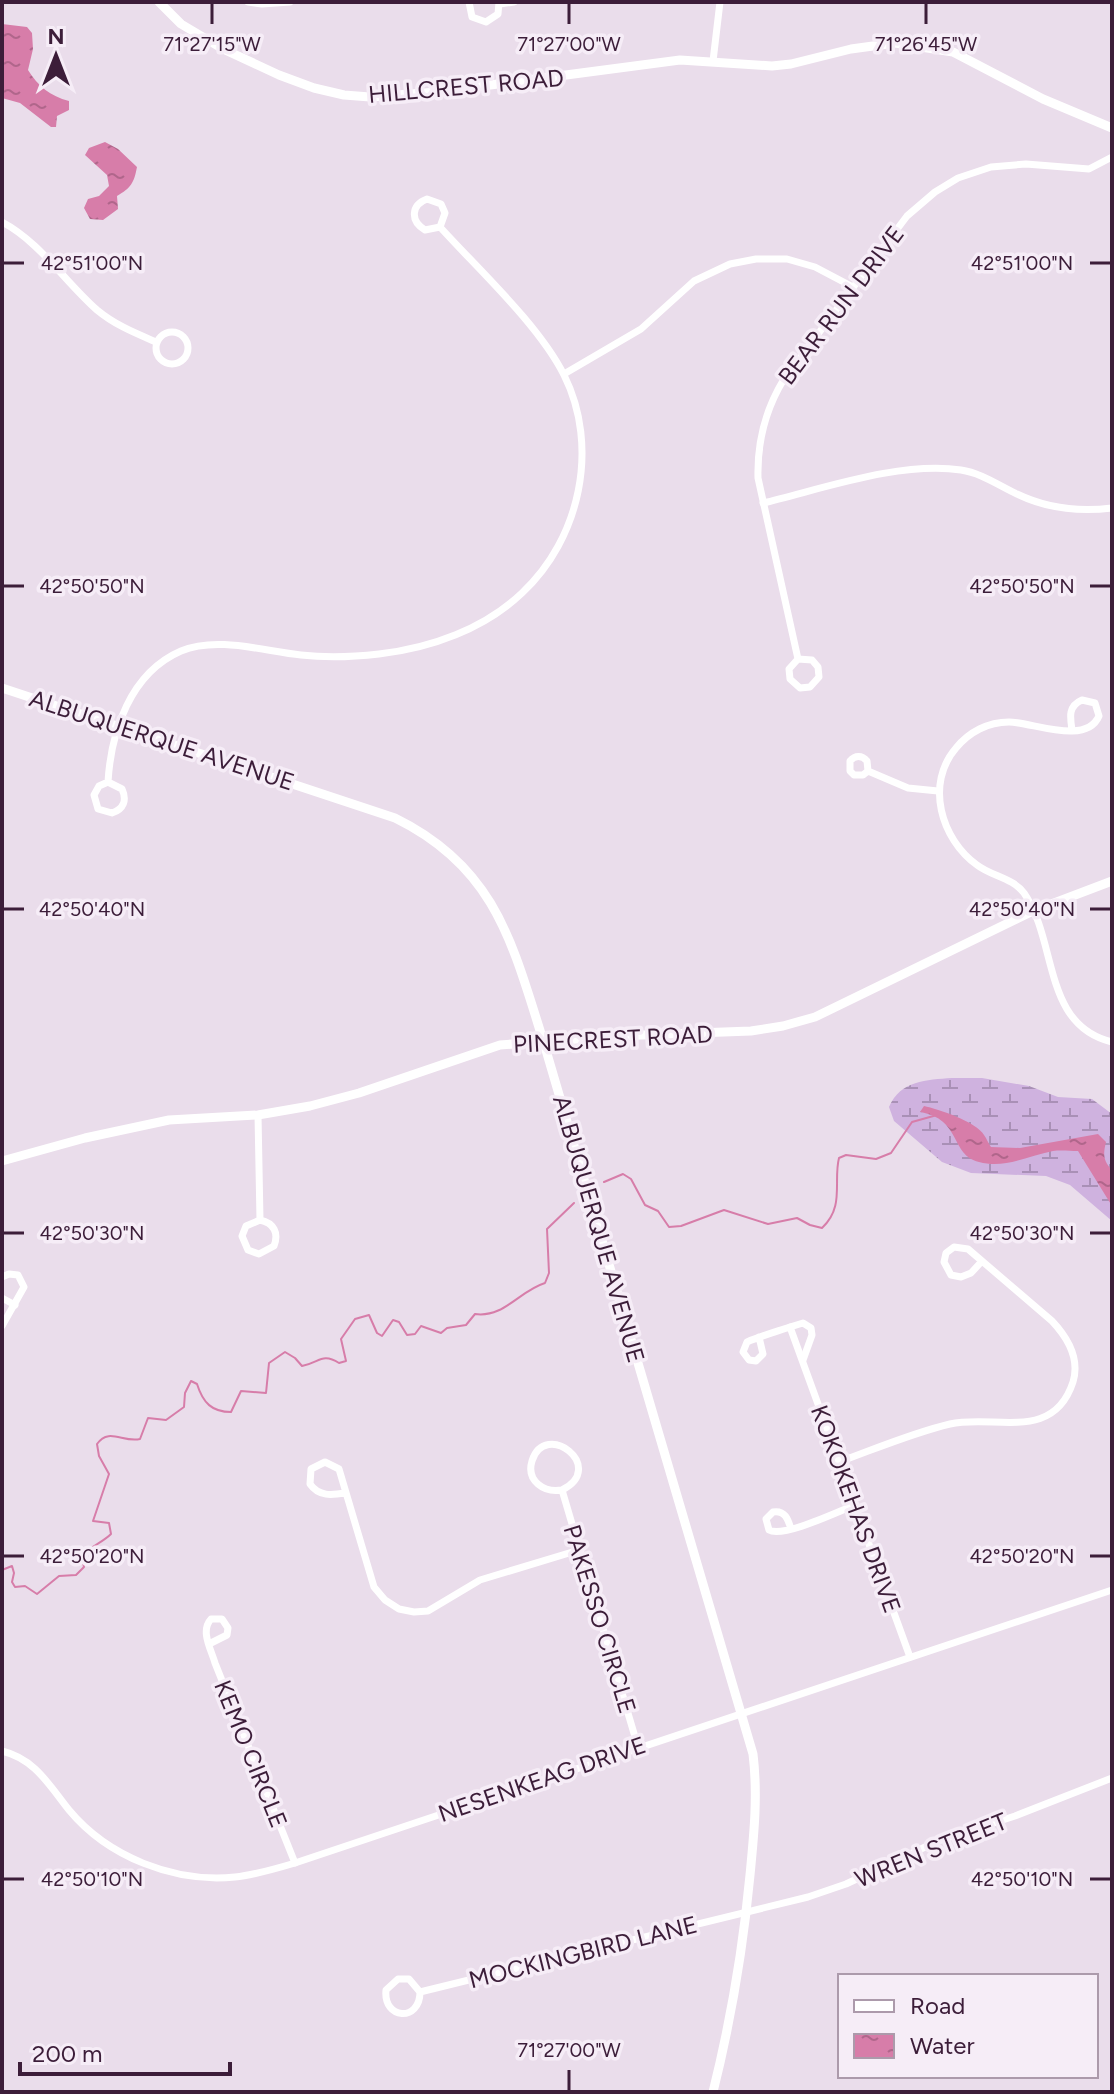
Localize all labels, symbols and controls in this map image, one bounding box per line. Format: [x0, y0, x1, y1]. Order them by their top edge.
north arrow [16, 16, 96, 96]
text: N [47, 23, 65, 50]
text: 71°27'15"W [163, 32, 261, 56]
text: 71°27'00"W [517, 32, 621, 56]
text: 71°26'45"W [875, 32, 977, 56]
street label: HILLCREST ROAD [367, 63, 565, 109]
street label: BEAR RUN DRIVE [772, 220, 910, 390]
text: 42°51'00"N [41, 251, 143, 275]
text: 42°51'00"N [971, 251, 1073, 275]
text: 42°50'50"N [39, 574, 145, 598]
text: 42°50'50"N [969, 574, 1075, 598]
street label: ALBUQUERQUE AVENUE [26, 683, 298, 797]
text: 42°50'40"N [39, 897, 145, 921]
text: 42°50'40"N [969, 897, 1075, 921]
street label: PINECREST ROAD [512, 1019, 714, 1059]
street label: ALBUQUERQUE AVENUE [547, 1092, 651, 1366]
text: 42°50'30"N [40, 1221, 144, 1245]
text: 42°50'30"N [970, 1221, 1074, 1245]
street label: KOKOKEHAS DRIVE [805, 1401, 907, 1617]
street label: PAKESSO CIRCLE [558, 1521, 642, 1717]
text: 42°50'20"N [39, 1544, 145, 1568]
text: 42°50'20"N [969, 1544, 1075, 1568]
street label: KEMO CIRCLE [208, 1676, 294, 1832]
street label: NESENKEAG DRIVE [434, 1730, 650, 1828]
street label: WREN STREET [851, 1806, 1011, 1894]
text: 42°50'10"N [41, 1867, 143, 1891]
text: 42°50'10"N [971, 1867, 1073, 1891]
street label: MOCKINGBIRD LANE [466, 1910, 700, 1994]
legend [838, 1974, 1098, 2078]
text: Road [910, 1991, 965, 2020]
scale bar [20, 2026, 230, 2076]
text: Water [910, 2031, 975, 2060]
text: 71°27'00"W [517, 2038, 621, 2062]
text: 200 m [32, 2039, 103, 2068]

